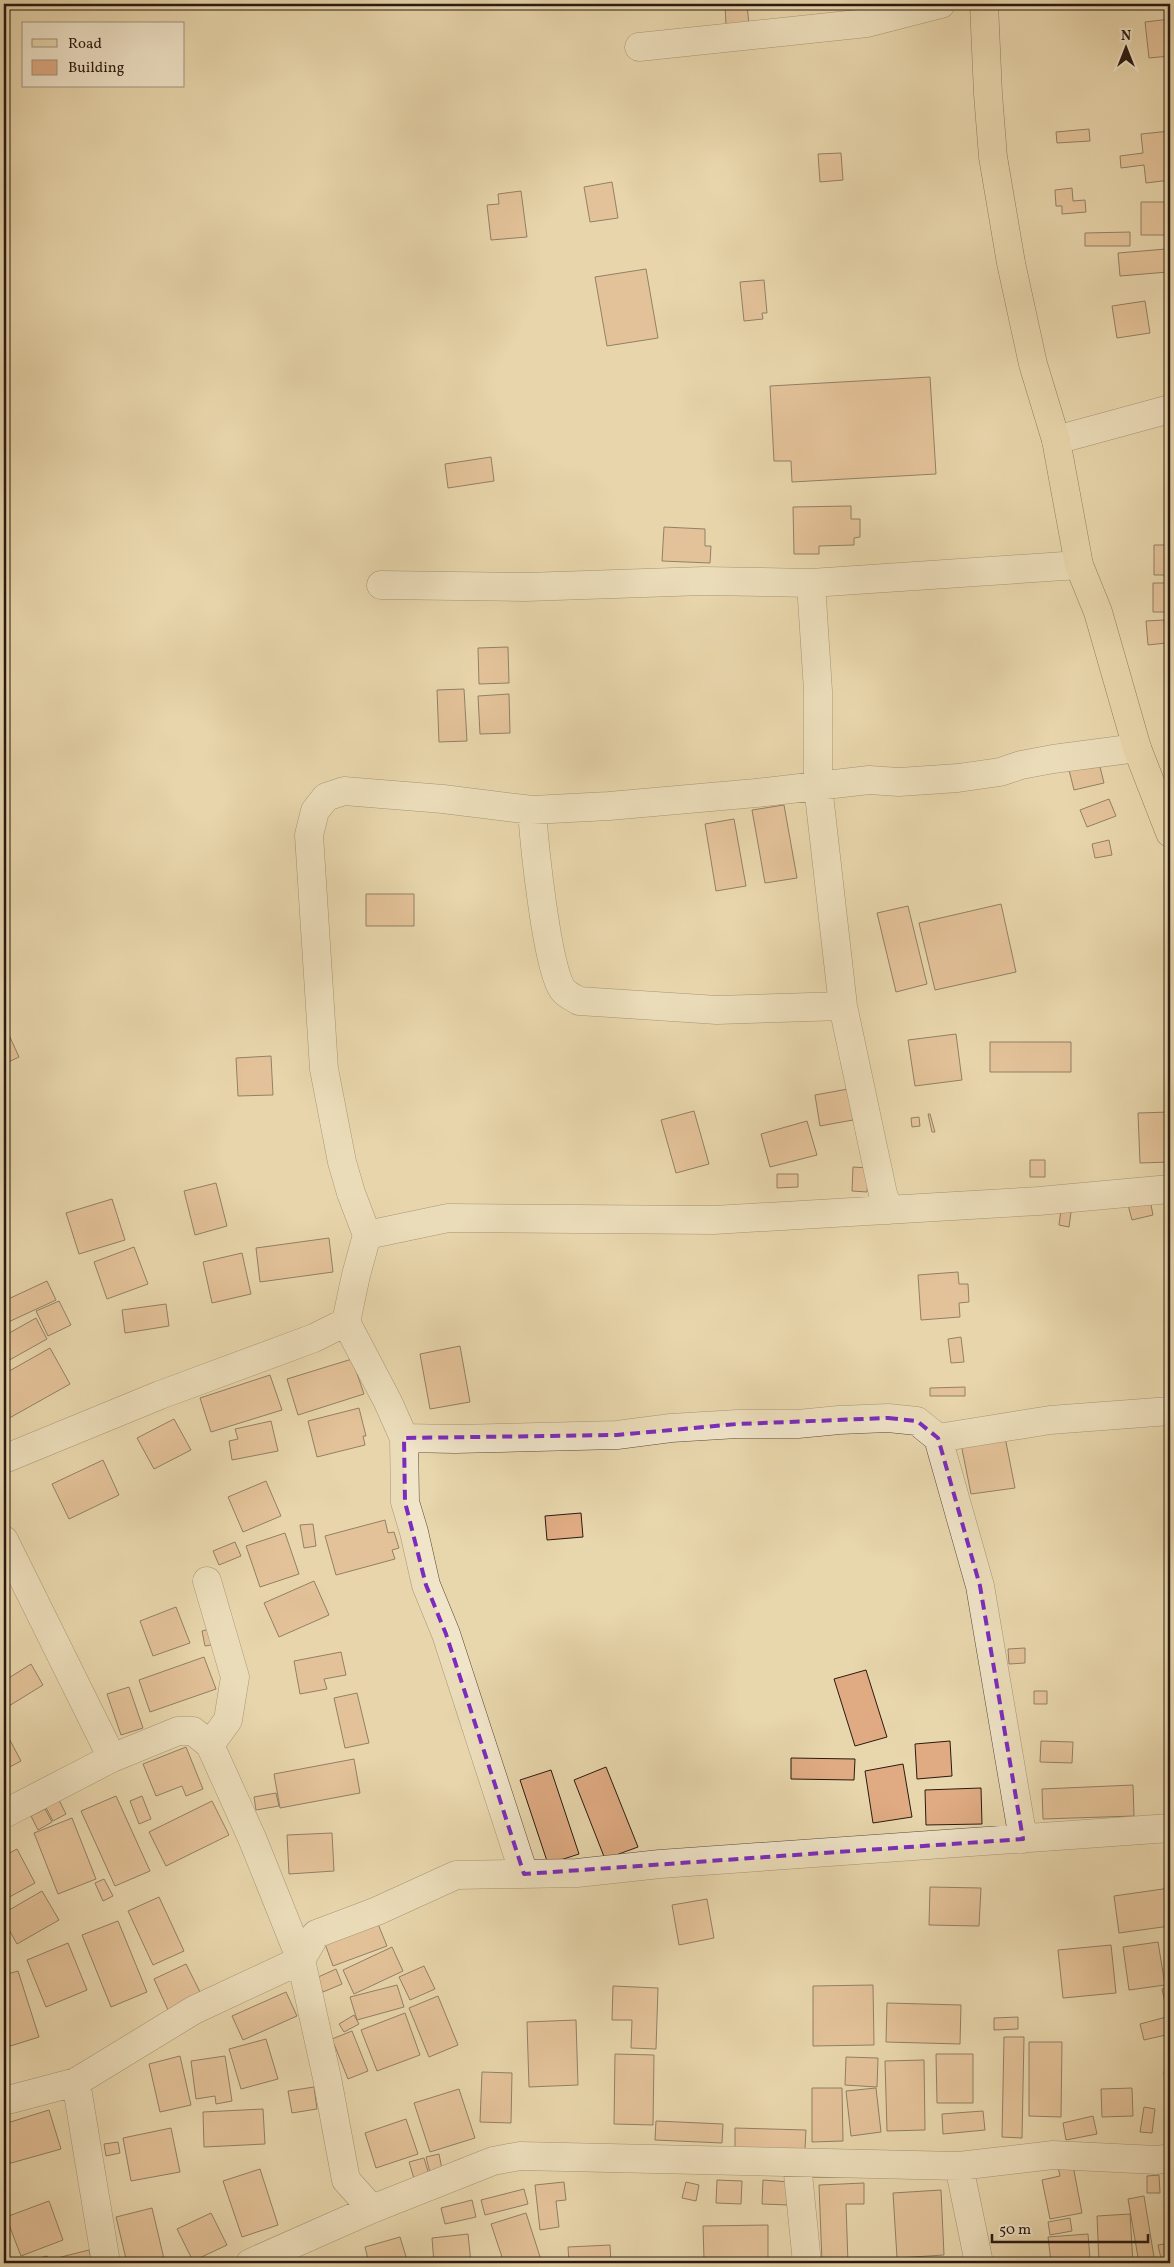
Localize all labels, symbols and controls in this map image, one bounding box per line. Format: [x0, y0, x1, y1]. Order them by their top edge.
legend [22, 22, 185, 88]
north arrow [1102, 22, 1152, 72]
text: N [1121, 27, 1131, 46]
text: Road [68, 34, 102, 55]
text: Building [68, 58, 125, 79]
scale bar [992, 2212, 1148, 2244]
text: 50 m [999, 2220, 1031, 2241]

